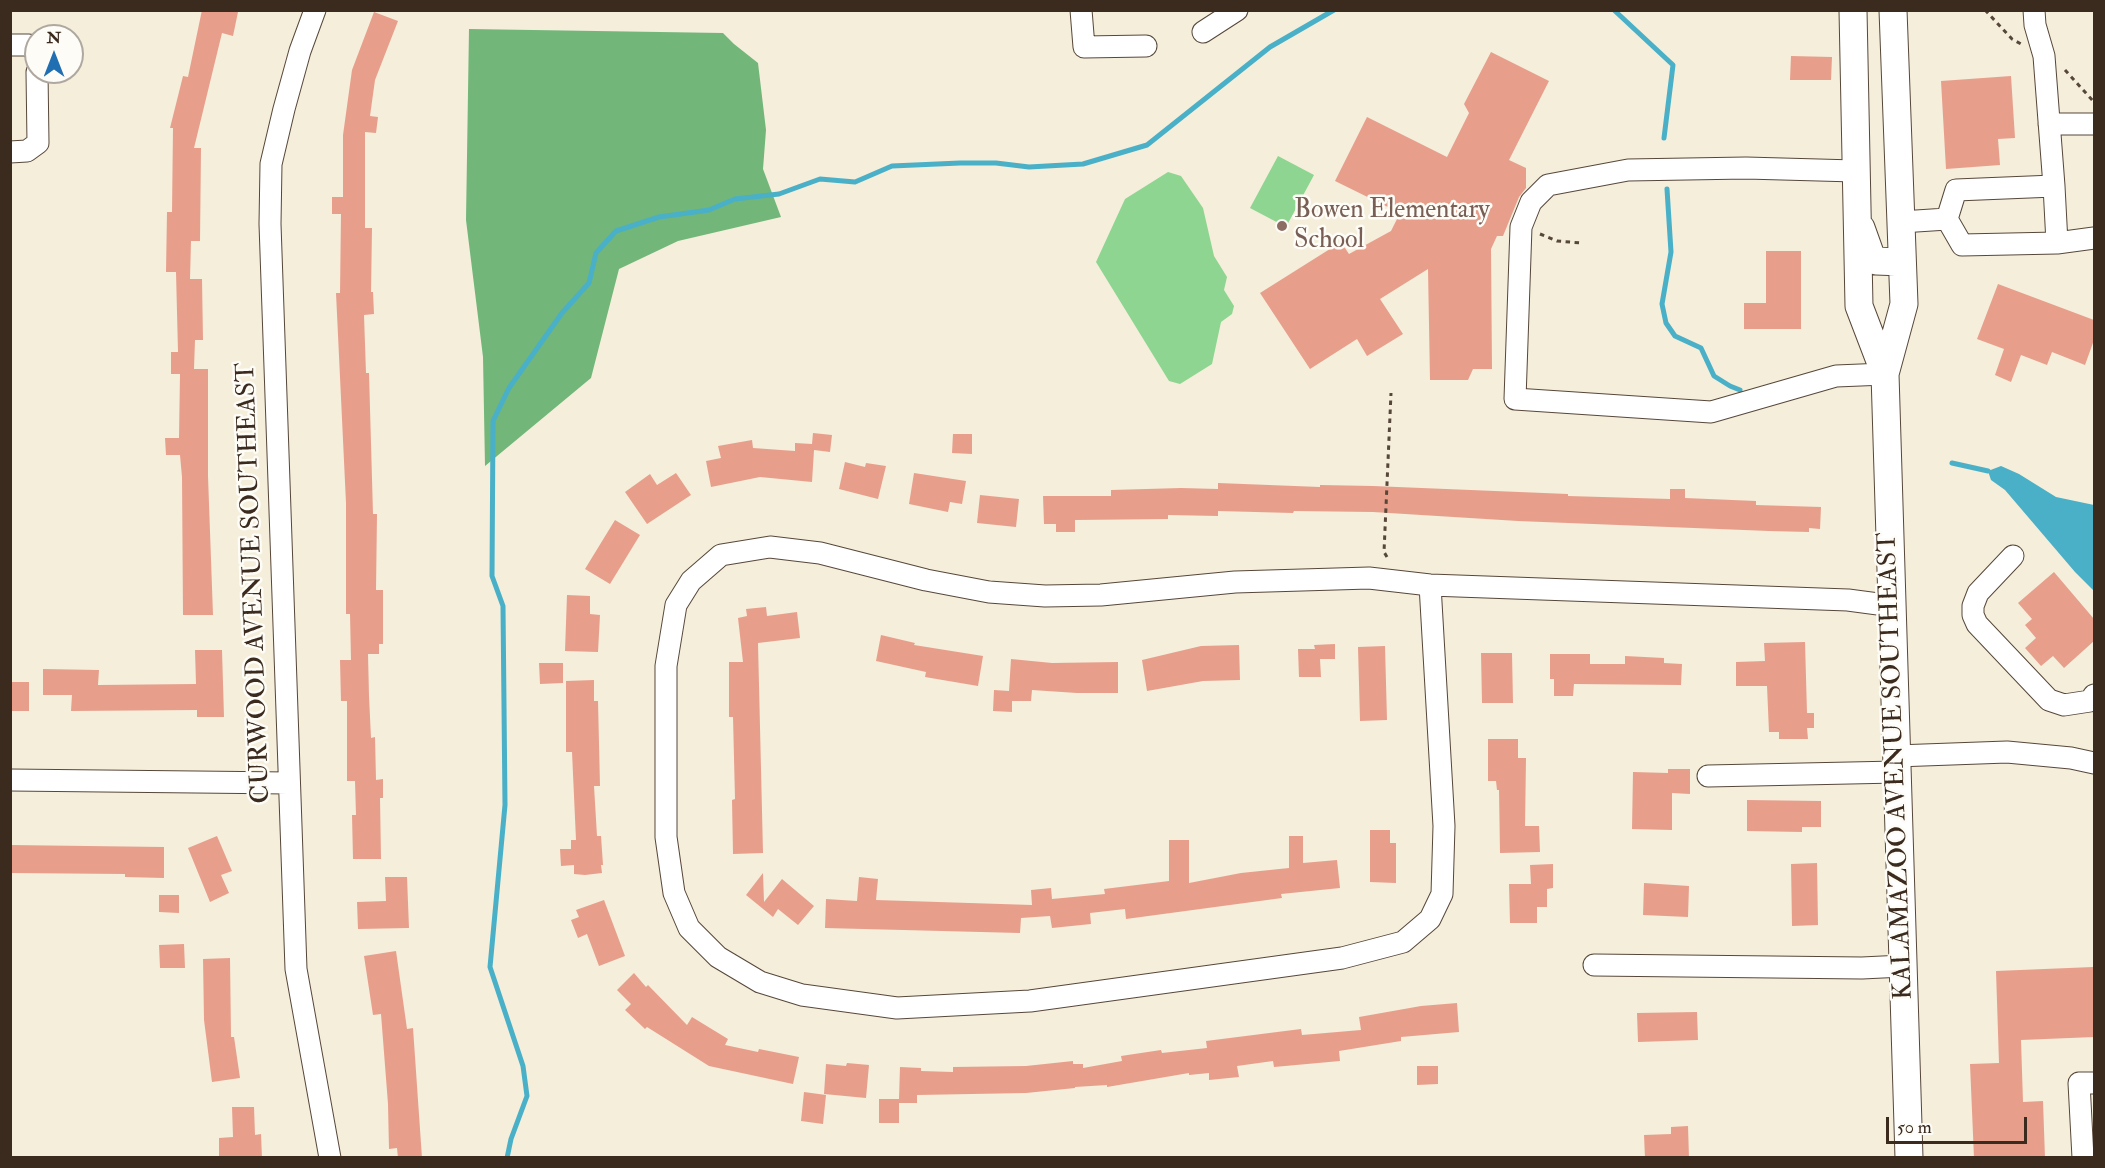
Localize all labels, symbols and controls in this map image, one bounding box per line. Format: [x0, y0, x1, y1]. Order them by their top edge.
north arrow [24, 24, 84, 84]
text: N [47, 28, 61, 48]
place label: Bowen Elementary School [1294, 195, 1490, 256]
marker: Bowen Elementary School [1275, 219, 1289, 233]
street label: CURWOOD AVENUE SOUTHEAST [232, 362, 278, 804]
street label: KALAMAZOO AVENUE SOUTHEAST [1873, 532, 1921, 1000]
scale bar [1889, 1105, 2030, 1143]
text: 50 m [1897, 1116, 1932, 1139]

